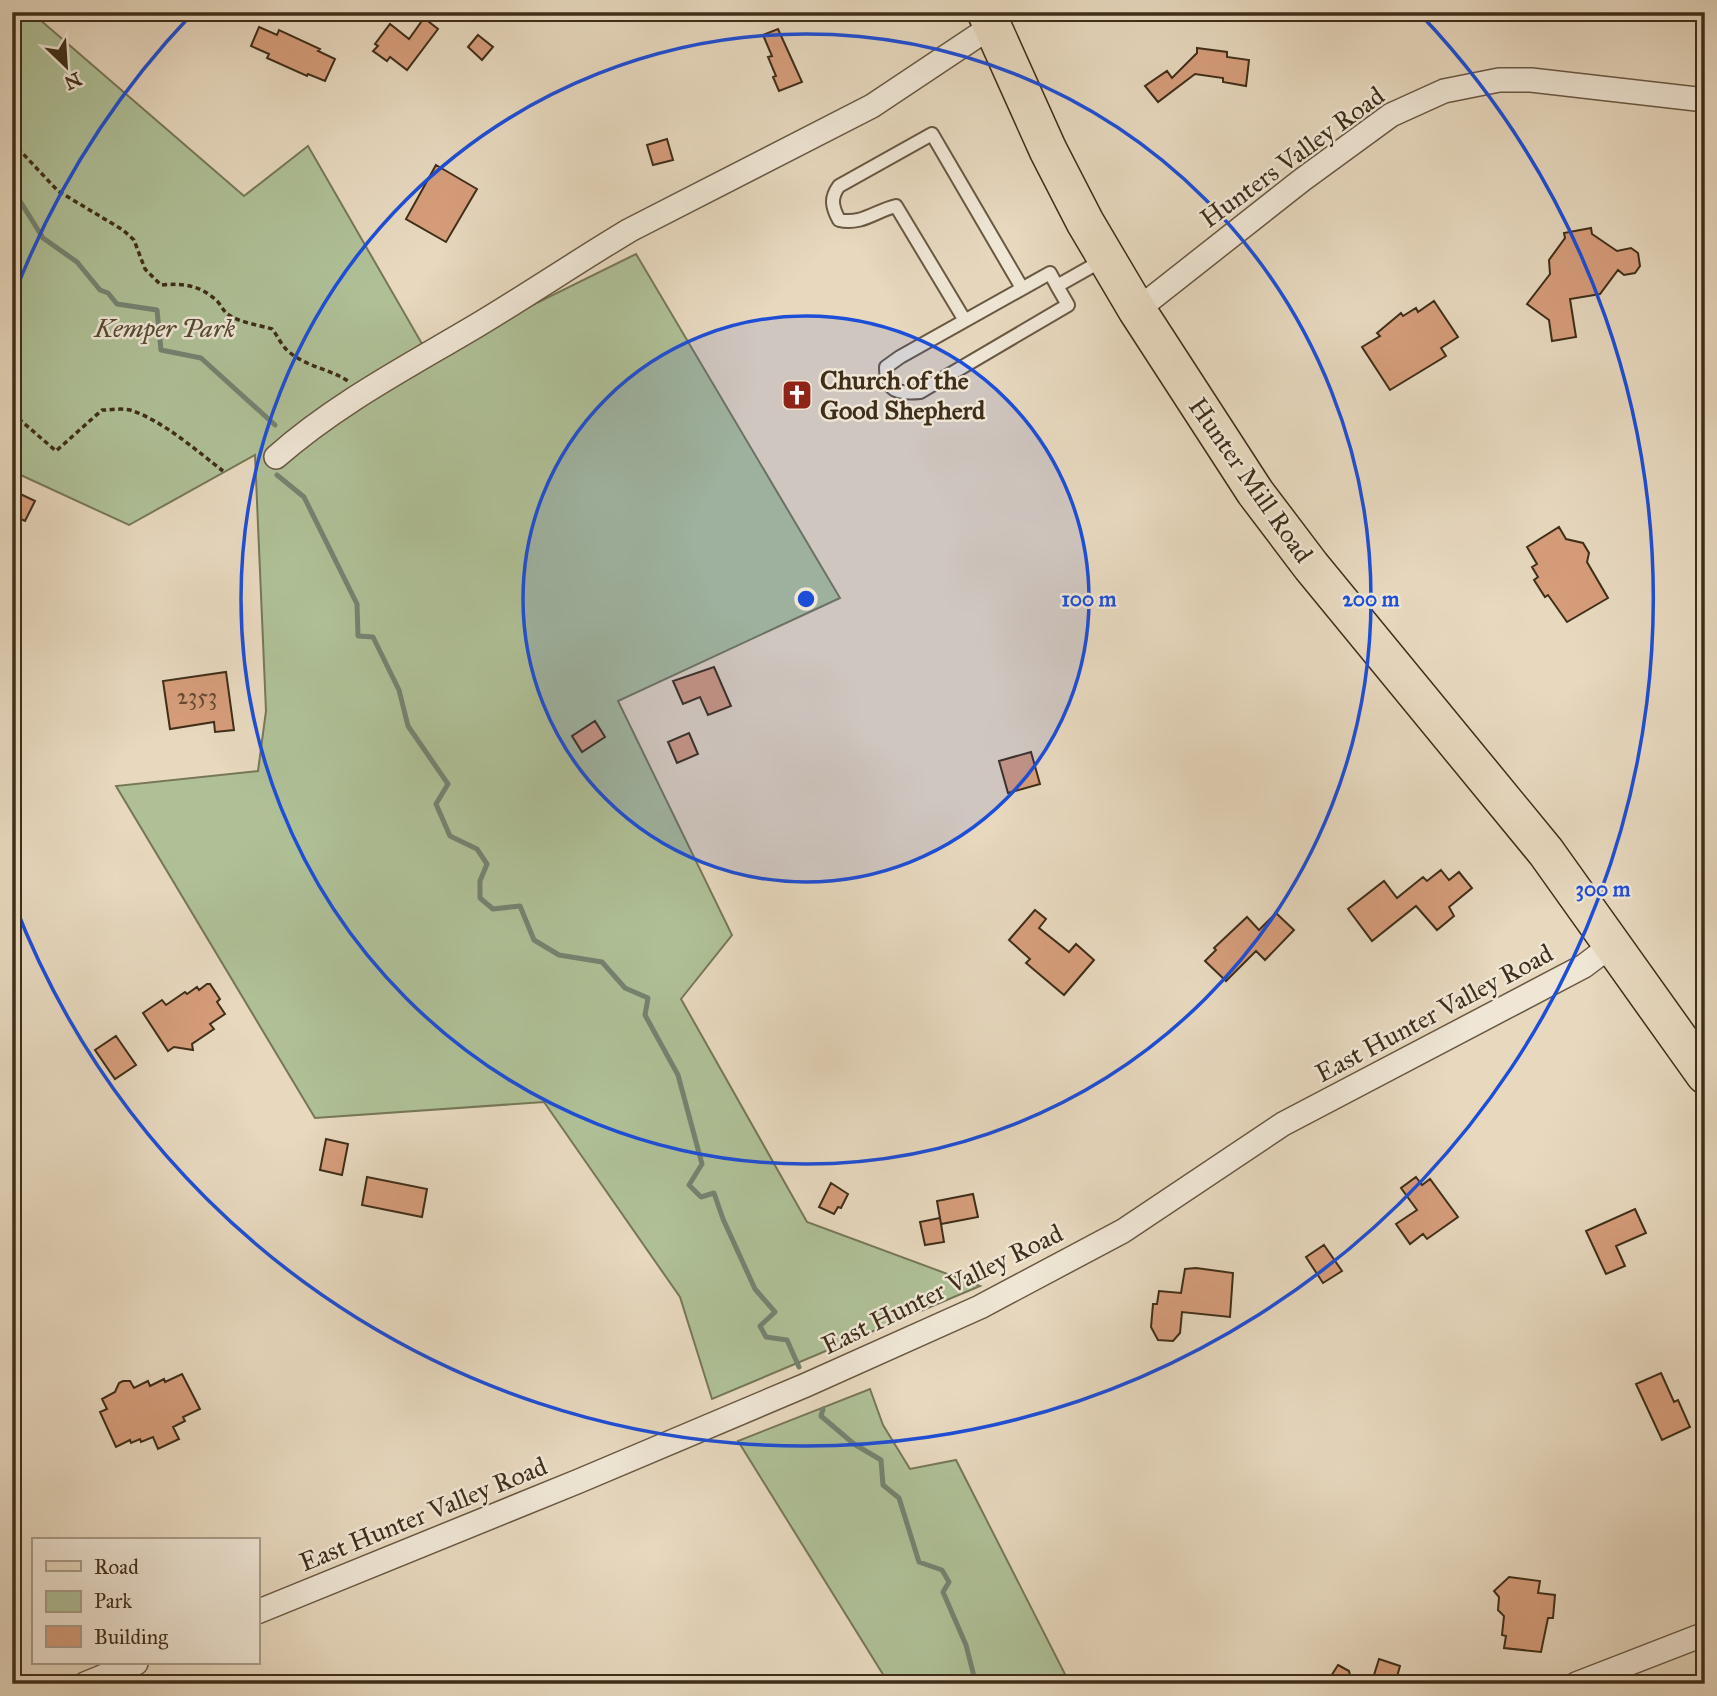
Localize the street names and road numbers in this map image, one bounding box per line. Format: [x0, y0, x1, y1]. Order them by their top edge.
street label: Hunters Valley Road [1194, 79, 1390, 235]
street label: Hunter Mill Road [1182, 391, 1320, 569]
street label: East Hunter Valley Road [1310, 937, 1558, 1089]
street label: East Hunter Valley Road [816, 1217, 1068, 1361]
street label: East Hunter Valley Road [295, 1450, 551, 1578]

